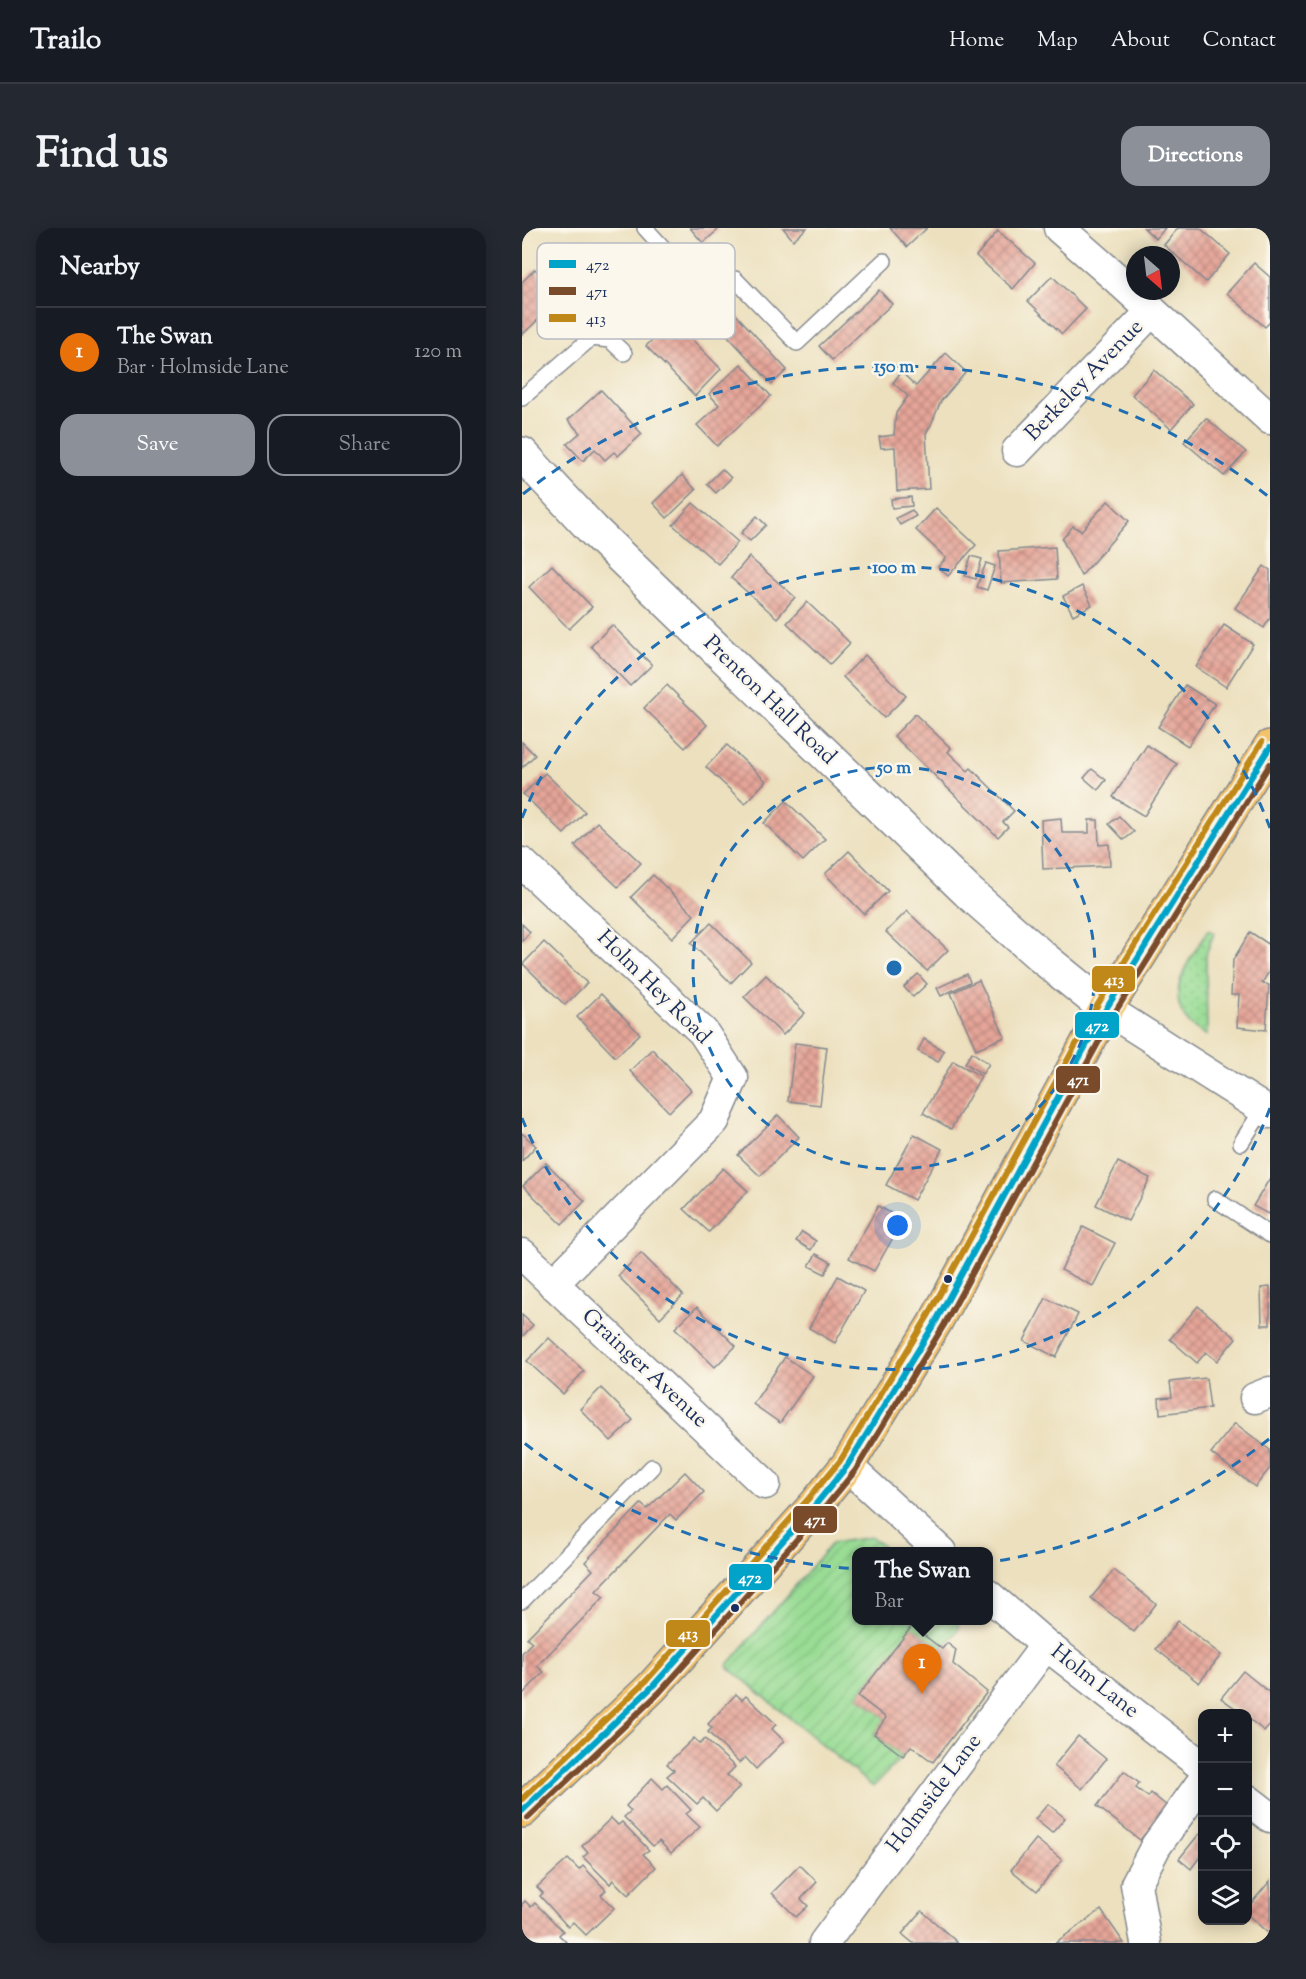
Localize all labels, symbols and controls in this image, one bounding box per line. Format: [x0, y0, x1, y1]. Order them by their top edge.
text: Trailo [30, 21, 101, 61]
text: Home [949, 26, 1004, 56]
text: Map [1037, 26, 1078, 56]
text: About [1111, 26, 1170, 56]
text: Contact [1203, 26, 1276, 56]
text: Find us [36, 126, 168, 186]
button: Directions [1121, 126, 1270, 186]
legend [537, 243, 735, 339]
north arrow [1126, 246, 1180, 300]
text: Nearby [60, 249, 140, 286]
text: 472 [586, 255, 610, 278]
text: 471 [586, 282, 608, 305]
text: 413 [586, 309, 606, 332]
street label: Berkeley Avenue [1018, 313, 1152, 449]
text: The Swan [117, 322, 213, 354]
text: 1 [76, 338, 83, 367]
text: 120 m [414, 338, 462, 367]
text: Bar · Holmside Lane [117, 354, 289, 383]
text: 150 m [874, 355, 914, 381]
button: Save [60, 414, 255, 476]
button: Share [267, 414, 462, 476]
text: 100 m [872, 556, 916, 582]
street label: Prenton Hall Road [695, 629, 843, 773]
text: 50 m [875, 756, 911, 782]
street label: Holm Hey Road [588, 923, 718, 1053]
centre of rings [884, 958, 904, 978]
line badge: 413 [1091, 965, 1136, 993]
text: 413 [1103, 970, 1125, 993]
line badge: 472 [1074, 1011, 1120, 1039]
text: 472 [1084, 1016, 1109, 1039]
line badge: 471 [1055, 1065, 1101, 1094]
text: 471 [1066, 1070, 1089, 1093]
your location [883, 1211, 912, 1240]
unlabelled marker [942, 1273, 954, 1285]
street label: Grainger Avenue [574, 1302, 714, 1436]
line badge: 471 [792, 1505, 838, 1534]
text: 471 [803, 1510, 826, 1533]
popup [852, 1547, 993, 1625]
text: The Swan [875, 1556, 970, 1588]
line badge: 472 [728, 1563, 773, 1591]
text: 472 [737, 1568, 762, 1591]
text: Bar [875, 1588, 904, 1617]
unlabelled marker [729, 1602, 741, 1614]
line badge: 413 [665, 1619, 711, 1648]
text: 413 [677, 1624, 699, 1647]
street label: Holm Lane [1043, 1637, 1145, 1727]
pin: 1 [902, 1644, 942, 1694]
map controls [1198, 1709, 1252, 1925]
button: + [1198, 1709, 1252, 1763]
street label: Holmside Lane [879, 1728, 991, 1860]
button: − [1198, 1763, 1252, 1817]
button: locate [1198, 1817, 1252, 1871]
button: layers [1198, 1871, 1252, 1925]

